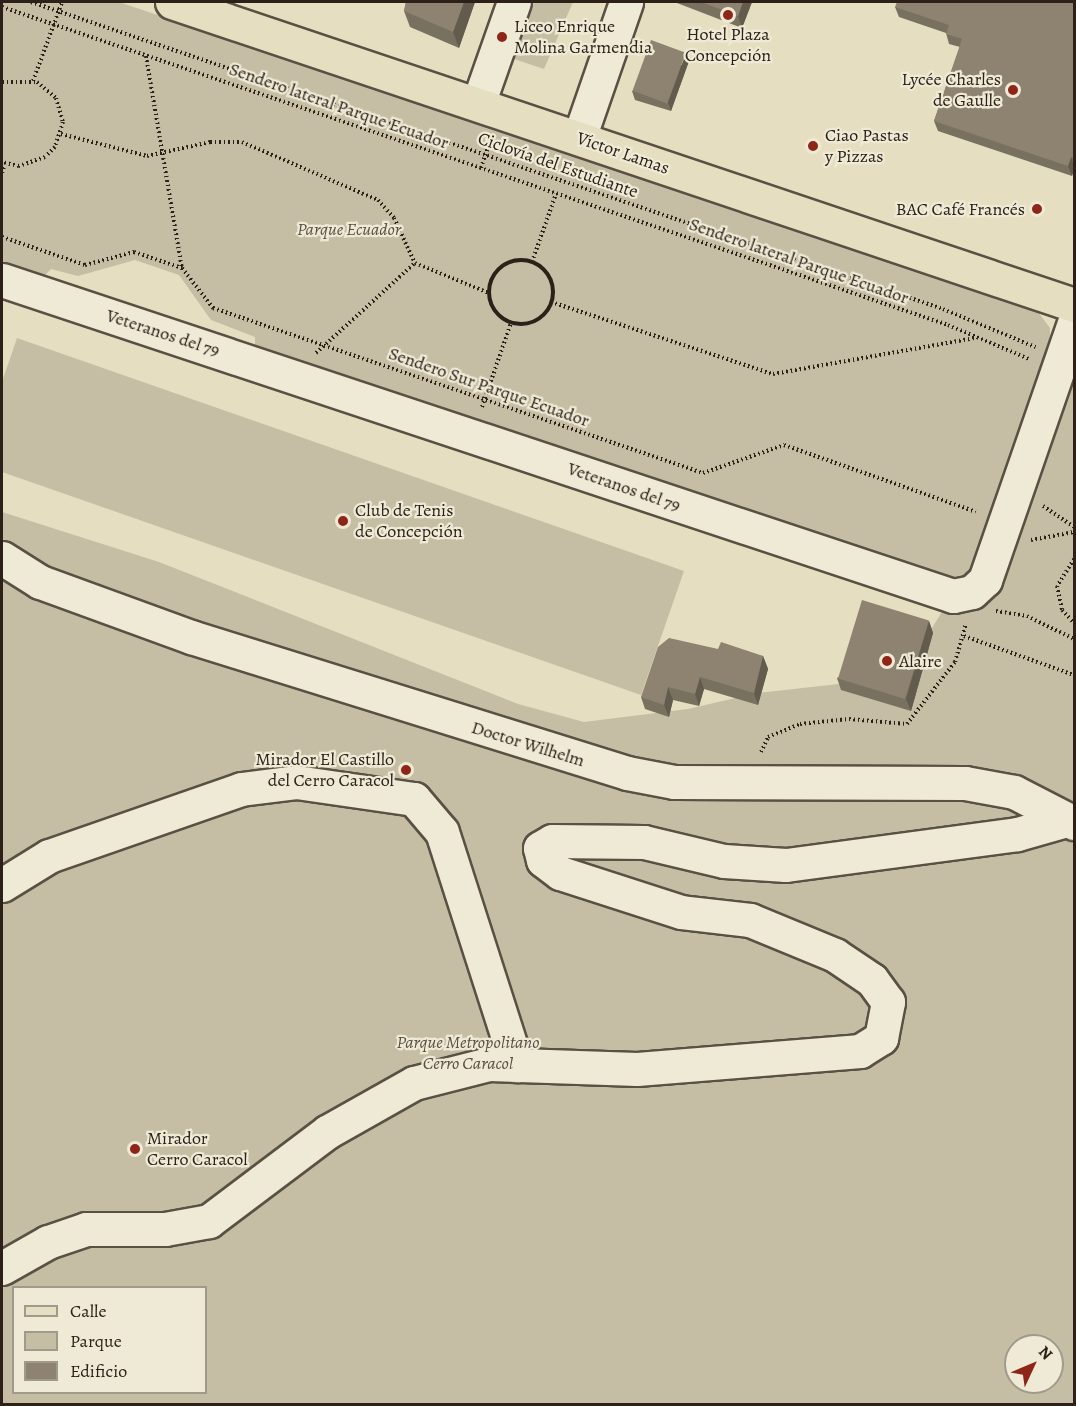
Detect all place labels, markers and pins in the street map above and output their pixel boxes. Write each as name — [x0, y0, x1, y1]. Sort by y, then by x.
marker: Hotel Plaza Concepción — [721, 8, 735, 22]
place label: Liceo Enrique Molina Garmendia — [514, 16, 652, 58]
place label: Hotel Plaza Concepción — [685, 24, 771, 66]
marker: Liceo Enrique Molina Garmendia — [495, 30, 509, 44]
place label: Lycée Charles de Gaulle — [901, 69, 1001, 112]
marker: Lycée Charles de Gaulle — [1006, 83, 1020, 97]
place label: Ciao Pastas y Pizzas — [825, 125, 909, 168]
marker: Ciao Pastas y Pizzas — [806, 139, 820, 153]
place label: BAC Café Francés — [896, 198, 1025, 220]
marker: BAC Café Francés — [1030, 202, 1044, 216]
place label: Club de Tenis de Concepción — [355, 500, 462, 542]
marker: Club de Tenis de Concepción — [336, 514, 350, 528]
place label: Alaire — [899, 650, 942, 672]
marker: Alaire — [880, 654, 894, 668]
place label: Mirador El Castillo del Cerro Caracol — [255, 749, 394, 792]
marker: Mirador El Castillo del Cerro Caracol — [399, 763, 413, 777]
place label: Mirador Cerro Caracol — [147, 1128, 248, 1170]
marker: Mirador Cerro Caracol — [128, 1142, 142, 1156]

